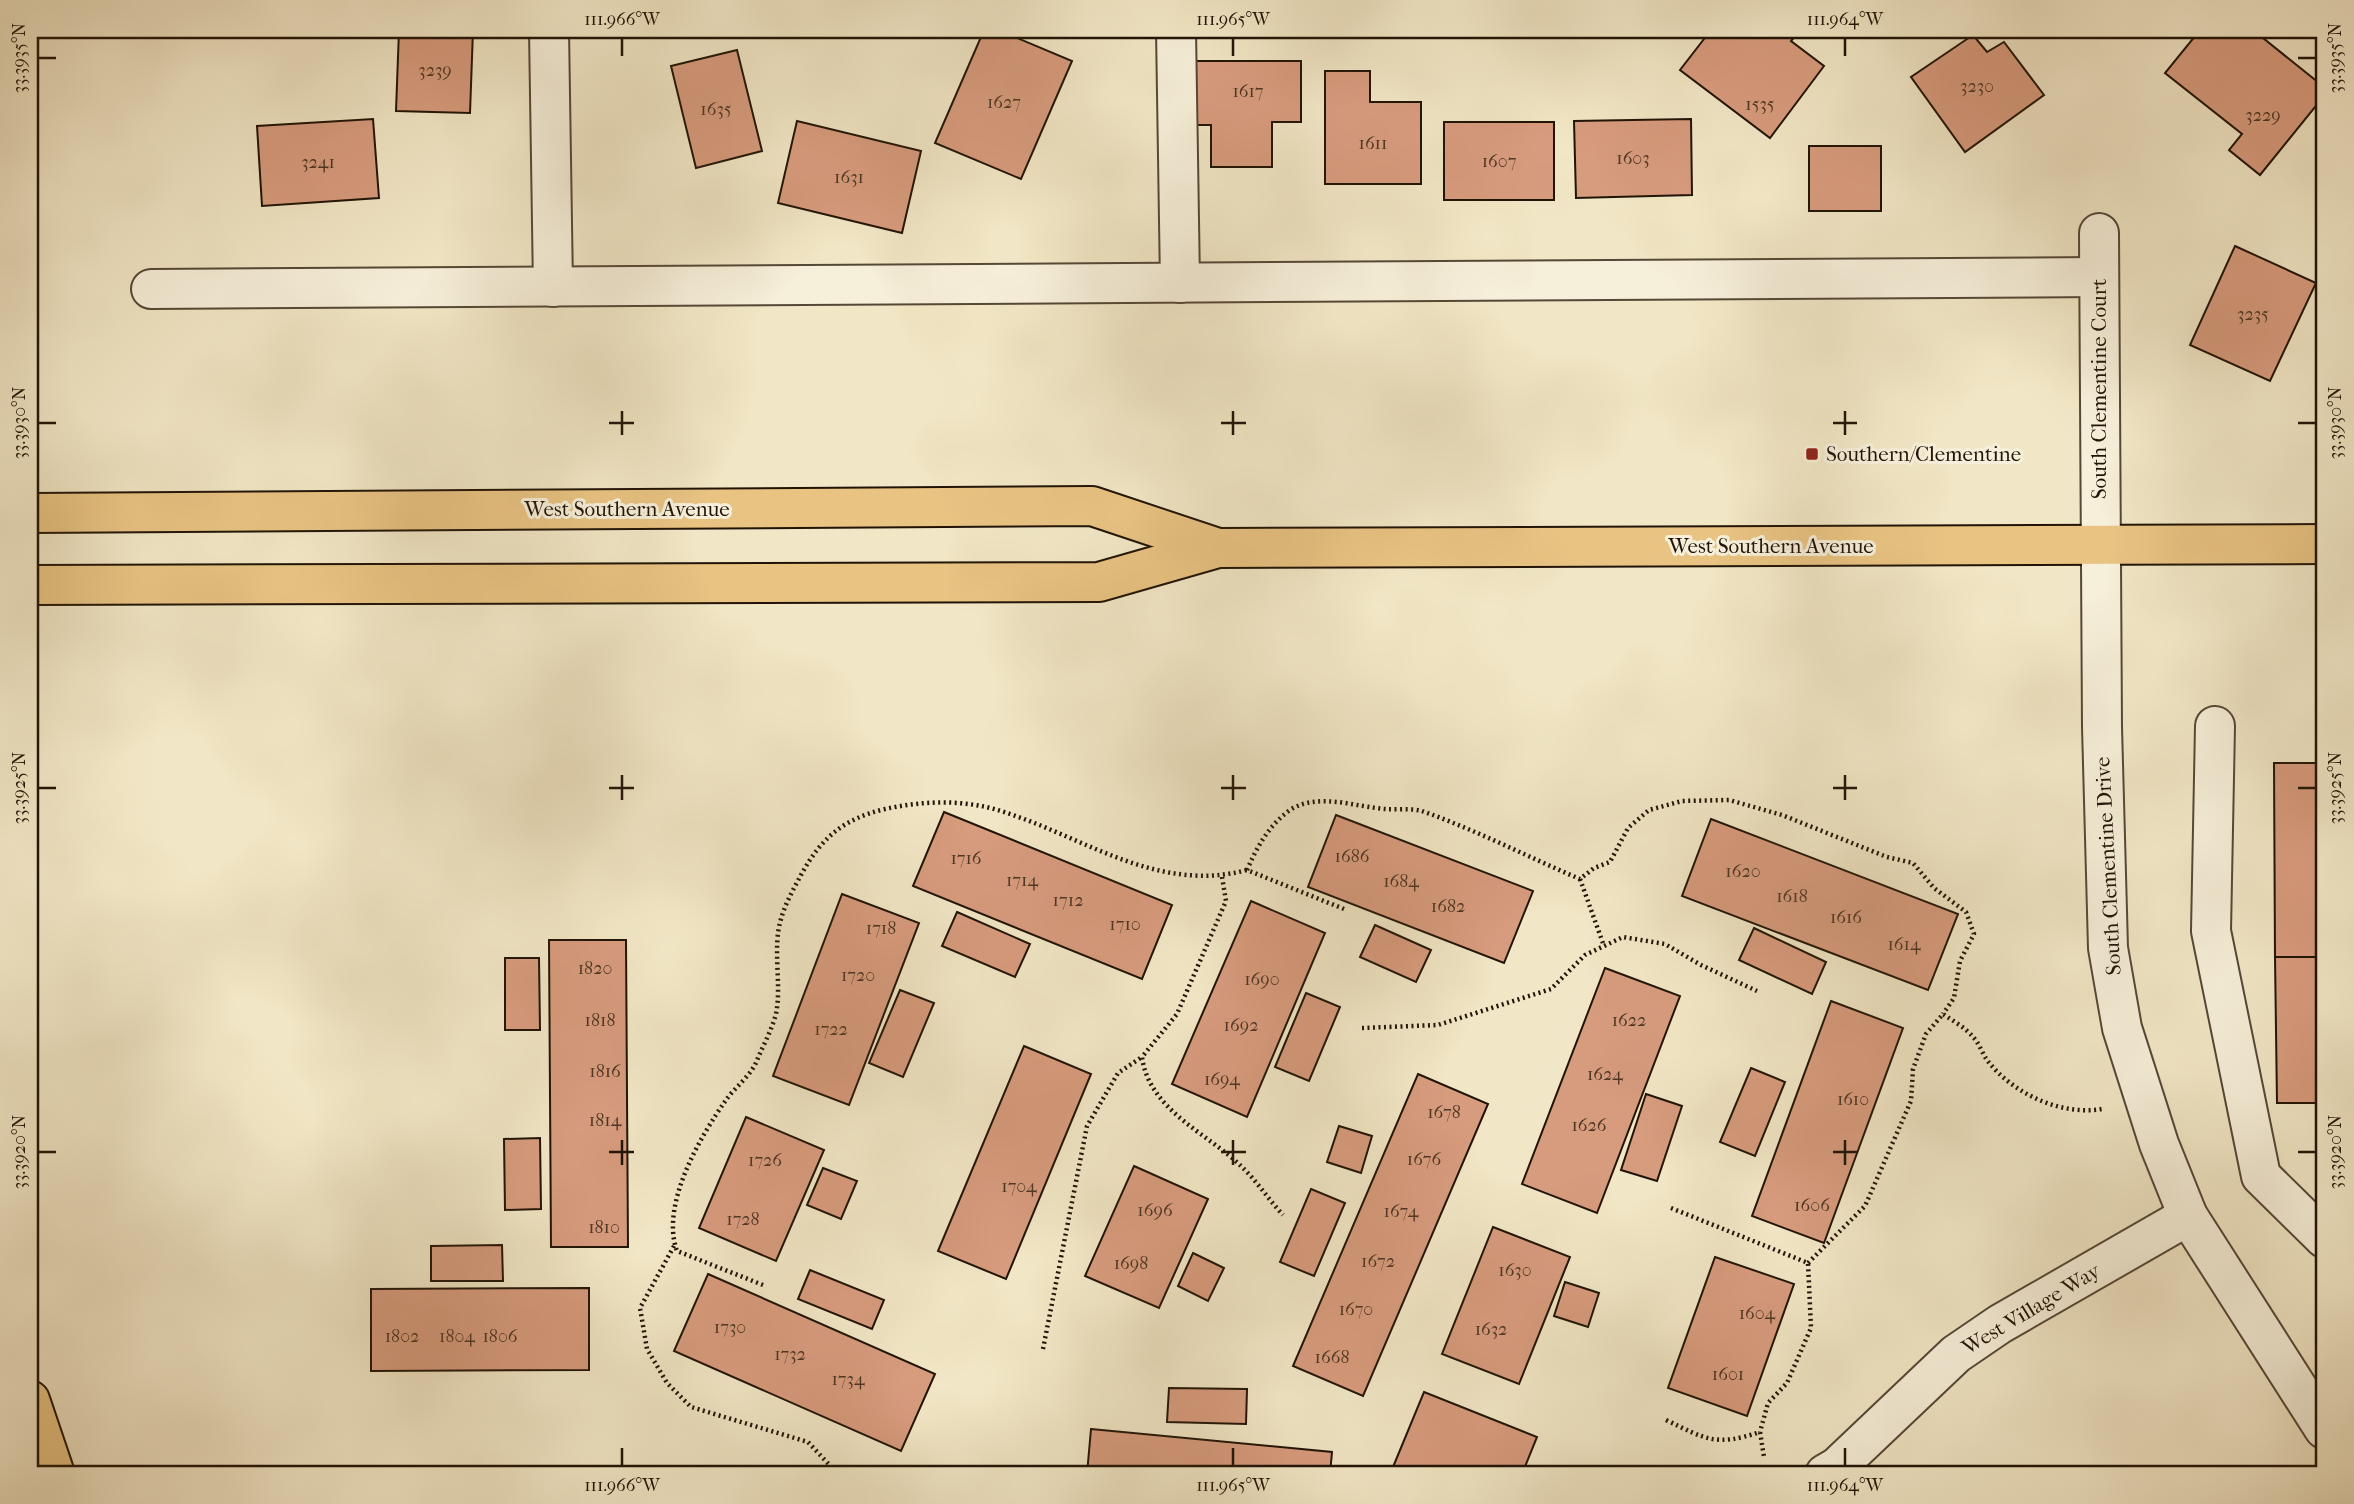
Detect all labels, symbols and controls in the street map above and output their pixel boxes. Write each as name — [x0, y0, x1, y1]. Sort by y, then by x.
text: 111.966°W — [584, 9, 661, 30]
text: 111.965°W — [1196, 9, 1271, 30]
text: 111.964°W — [1807, 9, 1885, 30]
text: 33.3935°N — [9, 22, 30, 93]
text: 33.3935°N — [2325, 22, 2346, 93]
house number: 3239 — [418, 60, 452, 81]
house number: 3230 — [1960, 76, 1994, 97]
house number: 1617 — [1232, 81, 1264, 102]
house number: 1627 — [987, 92, 1021, 113]
house number: 1535 — [1745, 94, 1775, 115]
house number: 1635 — [700, 99, 732, 120]
house number: 3229 — [2245, 105, 2281, 126]
house number: 1611 — [1359, 133, 1387, 154]
house number: 1603 — [1616, 148, 1650, 169]
house number: 1607 — [1482, 151, 1517, 172]
house number: 3241 — [301, 152, 335, 173]
house number: 1631 — [834, 167, 864, 188]
street label: South Clementine Court — [2087, 278, 2111, 499]
house number: 3235 — [2237, 304, 2269, 325]
text: 33.3930°N — [9, 386, 30, 459]
text: 33.3930°N — [2325, 386, 2346, 459]
place label: Southern/Clementine — [1826, 442, 2021, 466]
marker: Southern/Clementine — [1804, 446, 1820, 462]
street label: West Southern Avenue — [523, 497, 730, 521]
street label: West Southern Avenue — [1667, 534, 1874, 558]
text: 33.3925°N — [9, 752, 30, 824]
text: 33.3925°N — [2325, 752, 2346, 824]
street label: South Clementine Drive — [2090, 756, 2126, 976]
house number: 1686 — [1335, 846, 1370, 867]
house number: 1716 — [950, 848, 982, 869]
house number: 1620 — [1725, 861, 1761, 882]
house number: 1714 — [1006, 870, 1038, 891]
house number: 1684 — [1383, 871, 1419, 892]
house number: 1618 — [1776, 886, 1808, 907]
house number: 1712 — [1053, 890, 1083, 911]
house number: 1682 — [1431, 896, 1465, 917]
house number: 1616 — [1830, 907, 1862, 928]
house number: 1710 — [1109, 914, 1141, 935]
house number: 1718 — [866, 918, 896, 939]
house number: 1614 — [1887, 934, 1921, 955]
house number: 1820 — [578, 958, 612, 979]
house number: 1720 — [841, 965, 875, 986]
house number: 1690 — [1244, 969, 1280, 990]
house number: 1818 — [585, 1010, 615, 1031]
house number: 1622 — [1612, 1010, 1646, 1031]
house number: 1692 — [1224, 1015, 1258, 1036]
house number: 1722 — [814, 1019, 848, 1040]
house number: 1816 — [589, 1061, 621, 1082]
house number: 1624 — [1587, 1064, 1623, 1085]
house number: 1694 — [1204, 1069, 1240, 1090]
house number: 1610 — [1837, 1089, 1869, 1110]
house number: 1678 — [1427, 1102, 1461, 1123]
house number: 1814 — [589, 1110, 622, 1131]
text: 33.3920°N — [9, 1114, 30, 1189]
text: 33.3920°N — [2325, 1114, 2346, 1189]
house number: 1626 — [1571, 1115, 1607, 1136]
house number: 1676 — [1407, 1149, 1441, 1170]
house number: 1726 — [748, 1150, 782, 1171]
house number: 1704 — [1001, 1176, 1037, 1197]
house number: 1606 — [1794, 1195, 1830, 1216]
house number: 1696 — [1137, 1200, 1173, 1221]
house number: 1674 — [1384, 1201, 1419, 1222]
house number: 1728 — [726, 1209, 760, 1230]
house number: 1810 — [588, 1217, 620, 1238]
house number: 1672 — [1361, 1251, 1395, 1272]
house number: 1698 — [1114, 1253, 1148, 1274]
street label: West Village Way — [1957, 1258, 2105, 1360]
house number: 1630 — [1498, 1260, 1532, 1281]
house number: 1670 — [1339, 1299, 1373, 1320]
house number: 1604 — [1739, 1303, 1776, 1324]
house number: 1730 — [714, 1317, 746, 1338]
house number: 1632 — [1475, 1319, 1507, 1340]
house number: 1802 — [385, 1326, 419, 1347]
house number: 1804 — [439, 1326, 475, 1347]
house number: 1806 — [482, 1326, 518, 1347]
house number: 1732 — [774, 1344, 806, 1365]
house number: 1668 — [1315, 1347, 1349, 1368]
house number: 1601 — [1712, 1364, 1744, 1385]
house number: 1734 — [831, 1369, 865, 1390]
text: 111.966°W — [584, 1475, 661, 1496]
text: 111.965°W — [1196, 1475, 1271, 1496]
text: 111.964°W — [1807, 1475, 1885, 1496]

